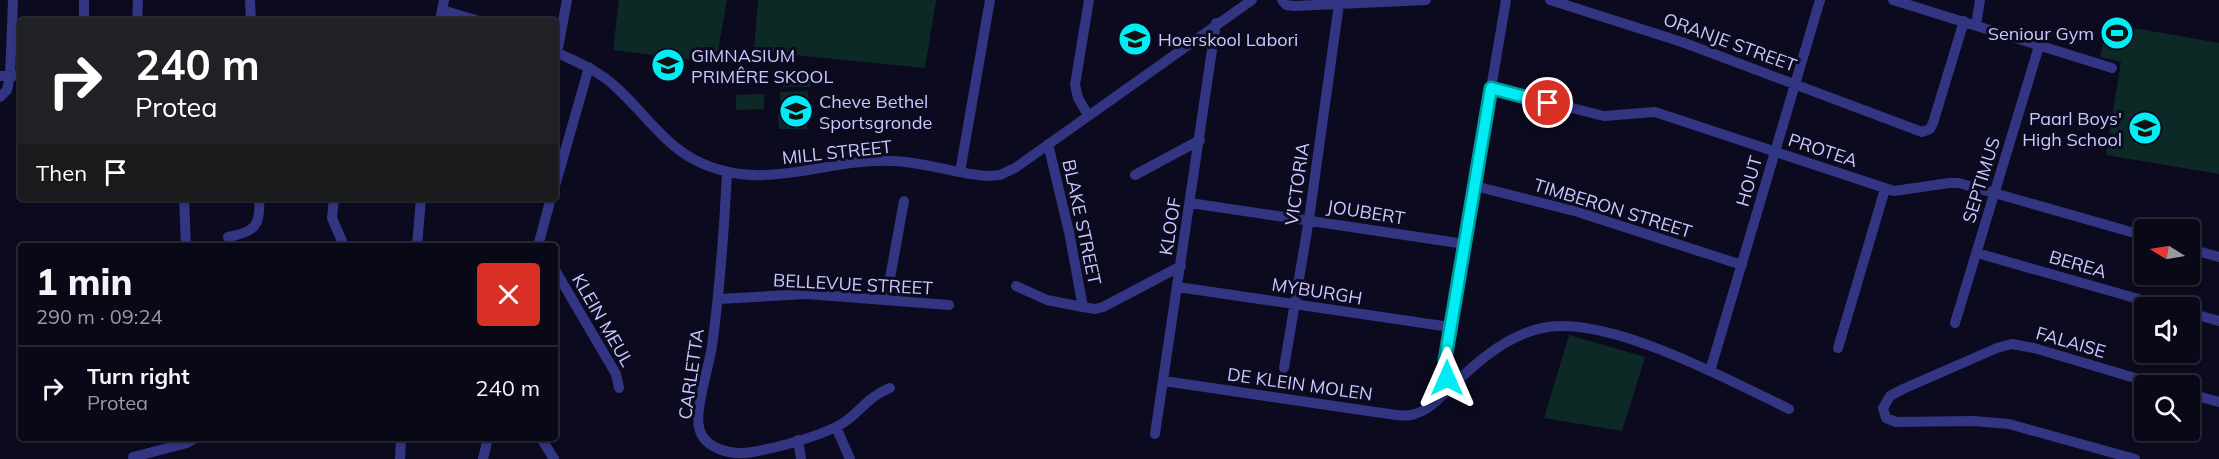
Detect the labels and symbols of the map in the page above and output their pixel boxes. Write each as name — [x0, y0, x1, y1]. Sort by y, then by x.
street label: ORANJE STREET — [1660, 7, 1800, 77]
sports icon: Seniour Gym — [2099, 15, 2135, 51]
school or university icon: Hoerskool Labori — [1117, 21, 1153, 57]
place label: Seniour Gym — [1988, 22, 2094, 45]
place label: Hoerskool Labori — [1158, 28, 1298, 51]
place label: GIMNASIUM PRIMÊRE SKOOL — [691, 44, 833, 88]
school or university icon: GIMNASIUM PRIMÊRE SKOOL — [650, 47, 686, 83]
pin — [1522, 77, 1573, 128]
place label: Cheve Bethel Sportsgronde — [819, 90, 932, 134]
school or university icon: Cheve Bethel Sportsgronde — [778, 93, 814, 129]
place label: Paarl Boys' High School — [2022, 107, 2122, 151]
school or university icon: Paarl Boys' High School — [2127, 110, 2163, 146]
street label: PROTEA — [1785, 128, 1861, 172]
street label: SEPTIMUS — [1957, 134, 2005, 226]
street label: MILL STREET — [781, 135, 893, 169]
street label: VICTORIA — [1280, 141, 1314, 227]
street label: HOUT — [1731, 153, 1767, 209]
street label: BLAKE STREET — [1057, 157, 1107, 287]
street label: TIMBERON STREET — [1531, 173, 1695, 243]
street label: JOUBERT — [1325, 194, 1407, 230]
street label: KLOOF — [1154, 195, 1186, 257]
north arrow — [2134, 219, 2200, 285]
street label: BEREA — [2047, 245, 2109, 283]
street label: BELLEVUE STREET — [773, 268, 934, 300]
street label: KLEIN MEUL — [567, 269, 639, 371]
street label: MYBURGH — [1270, 272, 1364, 310]
street label: FALAISE — [2033, 321, 2109, 363]
street label: CARLETTA — [673, 327, 709, 421]
position arrow — [1415, 346, 1479, 410]
street label: DE KLEIN MOLEN — [1226, 362, 1374, 406]

